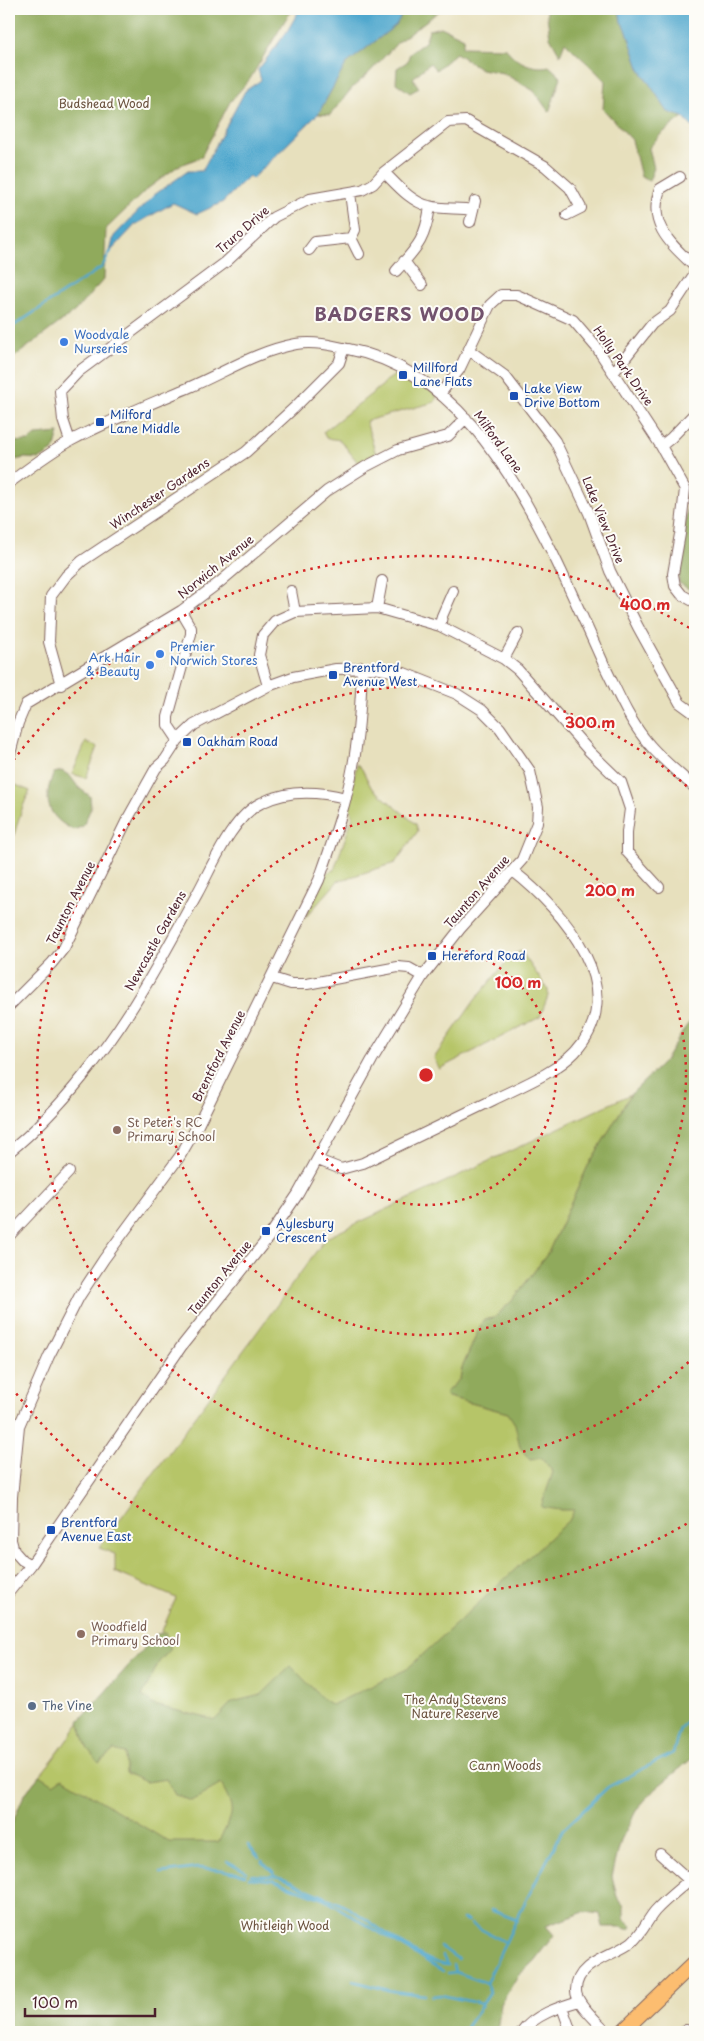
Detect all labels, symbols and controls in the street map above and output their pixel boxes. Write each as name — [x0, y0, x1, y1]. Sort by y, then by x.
park label: Budshead Wood — [58, 94, 150, 112]
street label: Truro Drive — [212, 201, 273, 257]
district label: BADGERS WOOD — [315, 300, 485, 327]
street label: Holly Park Drive — [589, 322, 658, 409]
place label: Woodvale Nurseries — [74, 325, 130, 357]
marker: Woodvale Nurseries — [58, 336, 70, 348]
place label: Millford Lane Flats — [413, 358, 472, 390]
marker: Millford Lane Flats — [397, 369, 409, 381]
place label: Lake View Drive Bottom — [524, 379, 600, 411]
marker: Lake View Drive Bottom — [508, 390, 520, 402]
place label: Milford Lane Middle — [110, 405, 180, 437]
street label: Milford Lane — [470, 407, 528, 476]
marker: Milford Lane Middle — [94, 416, 106, 428]
street label: Winchester Gardens — [106, 453, 213, 533]
street label: Lake View Drive — [578, 473, 630, 566]
street label: Norwich Avenue — [174, 530, 257, 602]
text: 400 m — [620, 592, 670, 615]
place label: Premier Norwich Stores — [170, 637, 258, 669]
place label: Ark Hair & Beauty — [86, 648, 141, 680]
marker: Premier Norwich Stores — [154, 648, 166, 660]
place label: Brentford Avenue West — [343, 658, 417, 690]
marker: Ark Hair & Beauty — [144, 659, 156, 671]
marker: Brentford Avenue West — [327, 669, 339, 681]
text: 300 m — [565, 710, 615, 733]
place label: Oakham Road — [197, 732, 278, 750]
marker: Oakham Road — [181, 736, 193, 748]
street label: Taunton Avenue — [439, 850, 513, 932]
street label: Taunton Avenue — [41, 857, 99, 948]
text: 200 m — [585, 878, 635, 901]
street label: Newcastle Gardens — [120, 887, 190, 994]
place label: Hereford Road — [442, 946, 526, 964]
marker: Hereford Road — [426, 950, 438, 962]
text: 100 m — [495, 970, 541, 993]
street label: Brentford Avenue — [187, 1006, 249, 1105]
centre of rings — [417, 1066, 435, 1084]
place label: St Peter's RC Primary School — [127, 1113, 215, 1145]
marker: St Peter's RC Primary School — [111, 1124, 123, 1136]
place label: Aylesbury Crescent — [276, 1214, 334, 1246]
marker: Aylesbury Crescent — [260, 1225, 272, 1237]
street label: Taunton Avenue — [183, 1236, 255, 1319]
place label: Brentford Avenue East — [61, 1513, 132, 1545]
marker: Brentford Avenue East — [45, 1524, 57, 1536]
place label: Woodfield Primary School — [91, 1617, 179, 1649]
marker: Woodfield Primary School — [75, 1628, 87, 1640]
park label: The Andy Stevens Nature Reserve — [403, 1690, 507, 1722]
place label: The Vine — [42, 1696, 92, 1714]
marker: The Vine — [26, 1700, 38, 1712]
park label: Cann Woods — [469, 1756, 542, 1774]
park label: Whitleigh Wood — [241, 1916, 329, 1934]
scale bar — [25, 1986, 155, 2018]
text: 100 m — [32, 1990, 78, 2013]

